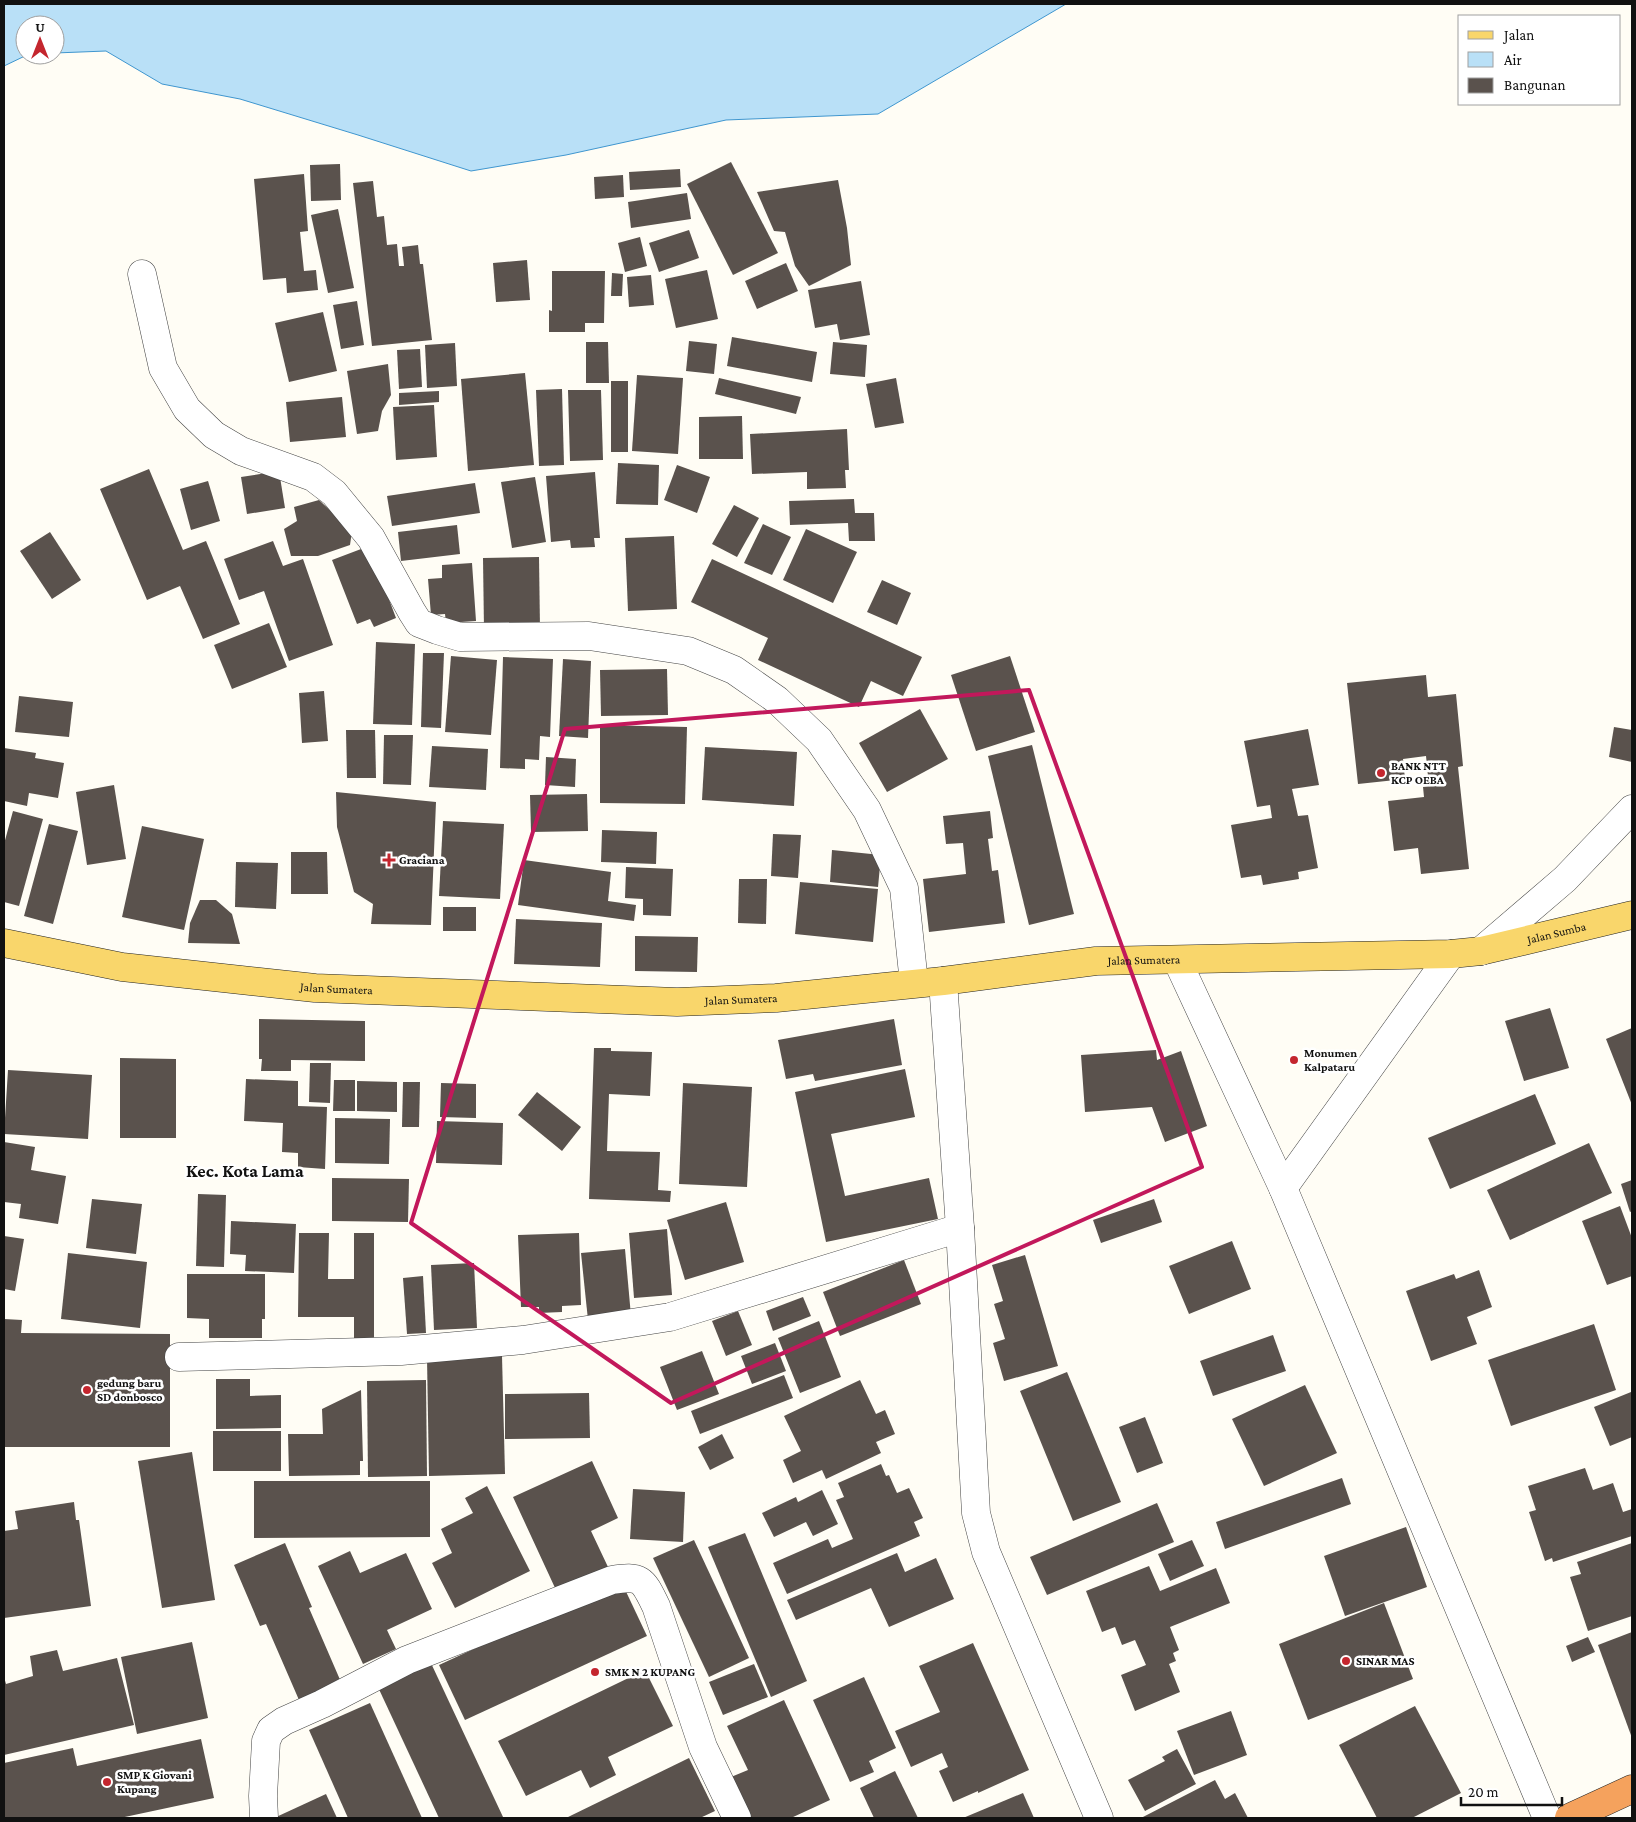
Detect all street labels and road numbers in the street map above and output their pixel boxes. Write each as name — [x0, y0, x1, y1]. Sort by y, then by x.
street label: Jalan Sumba — [1525, 919, 1588, 947]
street label: Jalan Sumatera — [1107, 952, 1181, 968]
street label: Jalan Sumatera — [299, 979, 373, 997]
street label: Jalan Sumatera — [704, 991, 778, 1008]

